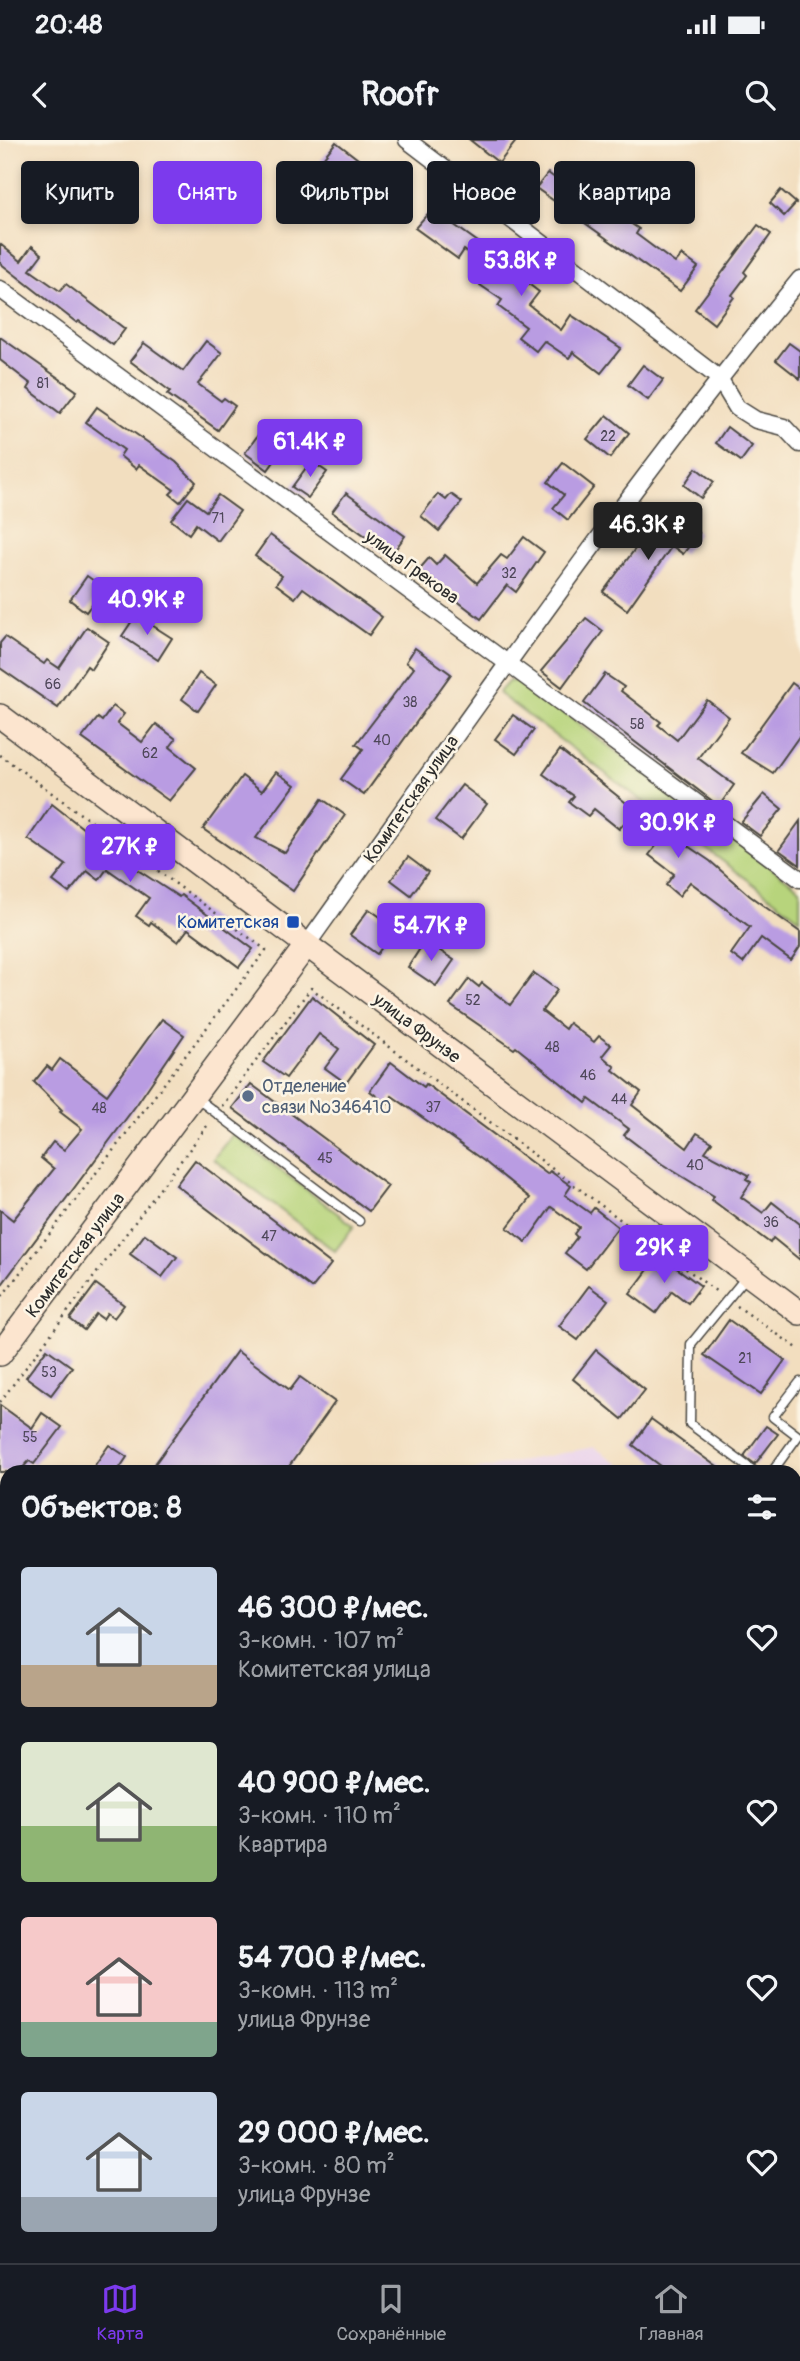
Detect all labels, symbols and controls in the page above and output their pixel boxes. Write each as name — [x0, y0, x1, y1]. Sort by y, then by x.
text: 20:48 — [35, 9, 102, 41]
text: Roofr — [361, 75, 439, 115]
icon: back — [21, 76, 59, 114]
icon: search — [741, 76, 779, 114]
chip: Купить — [21, 161, 139, 224]
chip: Снять — [153, 161, 262, 224]
chip: Фильтры — [276, 161, 413, 224]
chip: Новое — [427, 161, 540, 224]
chip: Квартира — [554, 161, 695, 224]
pin: 53.8K ₽ — [456, 239, 586, 298]
text: 53.8K ₽ — [484, 246, 558, 275]
house number: 81 — [37, 375, 49, 392]
pin: 61.4K ₽ — [245, 420, 375, 479]
text: 61.4K ₽ — [273, 427, 347, 456]
house number: 22 — [600, 428, 616, 445]
pin: 46.3K ₽ — [583, 502, 713, 562]
house number: 71 — [212, 510, 224, 527]
text: 46.3K ₽ — [609, 510, 687, 539]
street label: улица Грекова — [359, 525, 463, 609]
house number: 32 — [501, 565, 517, 582]
pin: 40.9K ₽ — [82, 578, 212, 637]
text: 40.9K ₽ — [108, 585, 186, 614]
house number: 66 — [45, 676, 61, 693]
house number: 38 — [403, 694, 417, 711]
house number: 58 — [630, 716, 644, 733]
street label: Комитетская улица — [359, 731, 464, 868]
house number: 40 — [373, 732, 391, 749]
house number: 62 — [142, 745, 158, 762]
pin: 30.9K ₽ — [613, 800, 743, 860]
text: 30.9K ₽ — [639, 808, 717, 837]
pin: 27K ₽ — [81, 824, 179, 884]
text: 27K ₽ — [101, 832, 159, 861]
pin: 54.7K ₽ — [366, 904, 496, 963]
place label: Комитетская — [177, 911, 279, 934]
text: 54.7K ₽ — [393, 911, 469, 940]
marker: Комитетская — [285, 914, 301, 930]
street label: улица Фрунзе — [368, 987, 465, 1069]
house number: 52 — [465, 992, 481, 1009]
house number: 48 — [544, 1039, 560, 1056]
house number: 46 — [580, 1067, 596, 1084]
place label: Отделение связи №346410 — [262, 1075, 392, 1119]
marker: Отделение связи №346410 — [240, 1088, 256, 1104]
house number: 44 — [611, 1091, 627, 1108]
house number: 37 — [425, 1099, 441, 1116]
house number: 48 — [91, 1100, 107, 1117]
house number: 45 — [317, 1150, 333, 1167]
house number: 40 — [686, 1157, 704, 1174]
street label: Комитетская улица — [21, 1188, 130, 1322]
house number: 36 — [763, 1214, 779, 1231]
pin: 29K ₽ — [615, 1226, 713, 1285]
house number: 47 — [261, 1228, 277, 1245]
text: 29K ₽ — [635, 1233, 693, 1262]
house number: 21 — [738, 1350, 752, 1367]
house number: 53 — [41, 1364, 57, 1381]
house number: 55 — [22, 1429, 38, 1446]
icon: filters — [743, 1488, 781, 1526]
text: Объектов: 8 — [21, 1489, 182, 1526]
text: 46 300 ₽/мес. — [238, 1589, 429, 1626]
icon: home — [77, 1595, 161, 1679]
icon: heart — [743, 1618, 781, 1656]
text: 3-комн. · 107 m² — [238, 1626, 404, 1655]
text: Комитетская улица — [238, 1655, 431, 1684]
text: 40 900 ₽/мес. — [238, 1764, 430, 1801]
icon: home — [77, 1770, 161, 1854]
icon: heart — [743, 1793, 781, 1831]
text: 3-комн. · 110 m² — [238, 1801, 401, 1830]
text: Квартира — [238, 1830, 327, 1859]
text: 54 700 ₽/мес. — [238, 1939, 427, 1976]
icon: home — [77, 1945, 161, 2029]
icon: heart — [743, 1968, 781, 2006]
text: 3-комн. · 113 m² — [238, 1976, 398, 2005]
text: улица Фрунзе — [238, 2005, 370, 2034]
text: 29 000 ₽/мес. — [238, 2114, 430, 2151]
icon: home — [77, 2120, 161, 2204]
icon: heart — [743, 2143, 781, 2181]
text: 3-комн. · 80 m² — [238, 2151, 395, 2180]
text: улица Фрунзе — [238, 2180, 370, 2209]
tab: Карта — [96, 2280, 144, 2346]
tab: Сохранённые — [337, 2280, 446, 2346]
tab: Главная — [639, 2280, 704, 2346]

